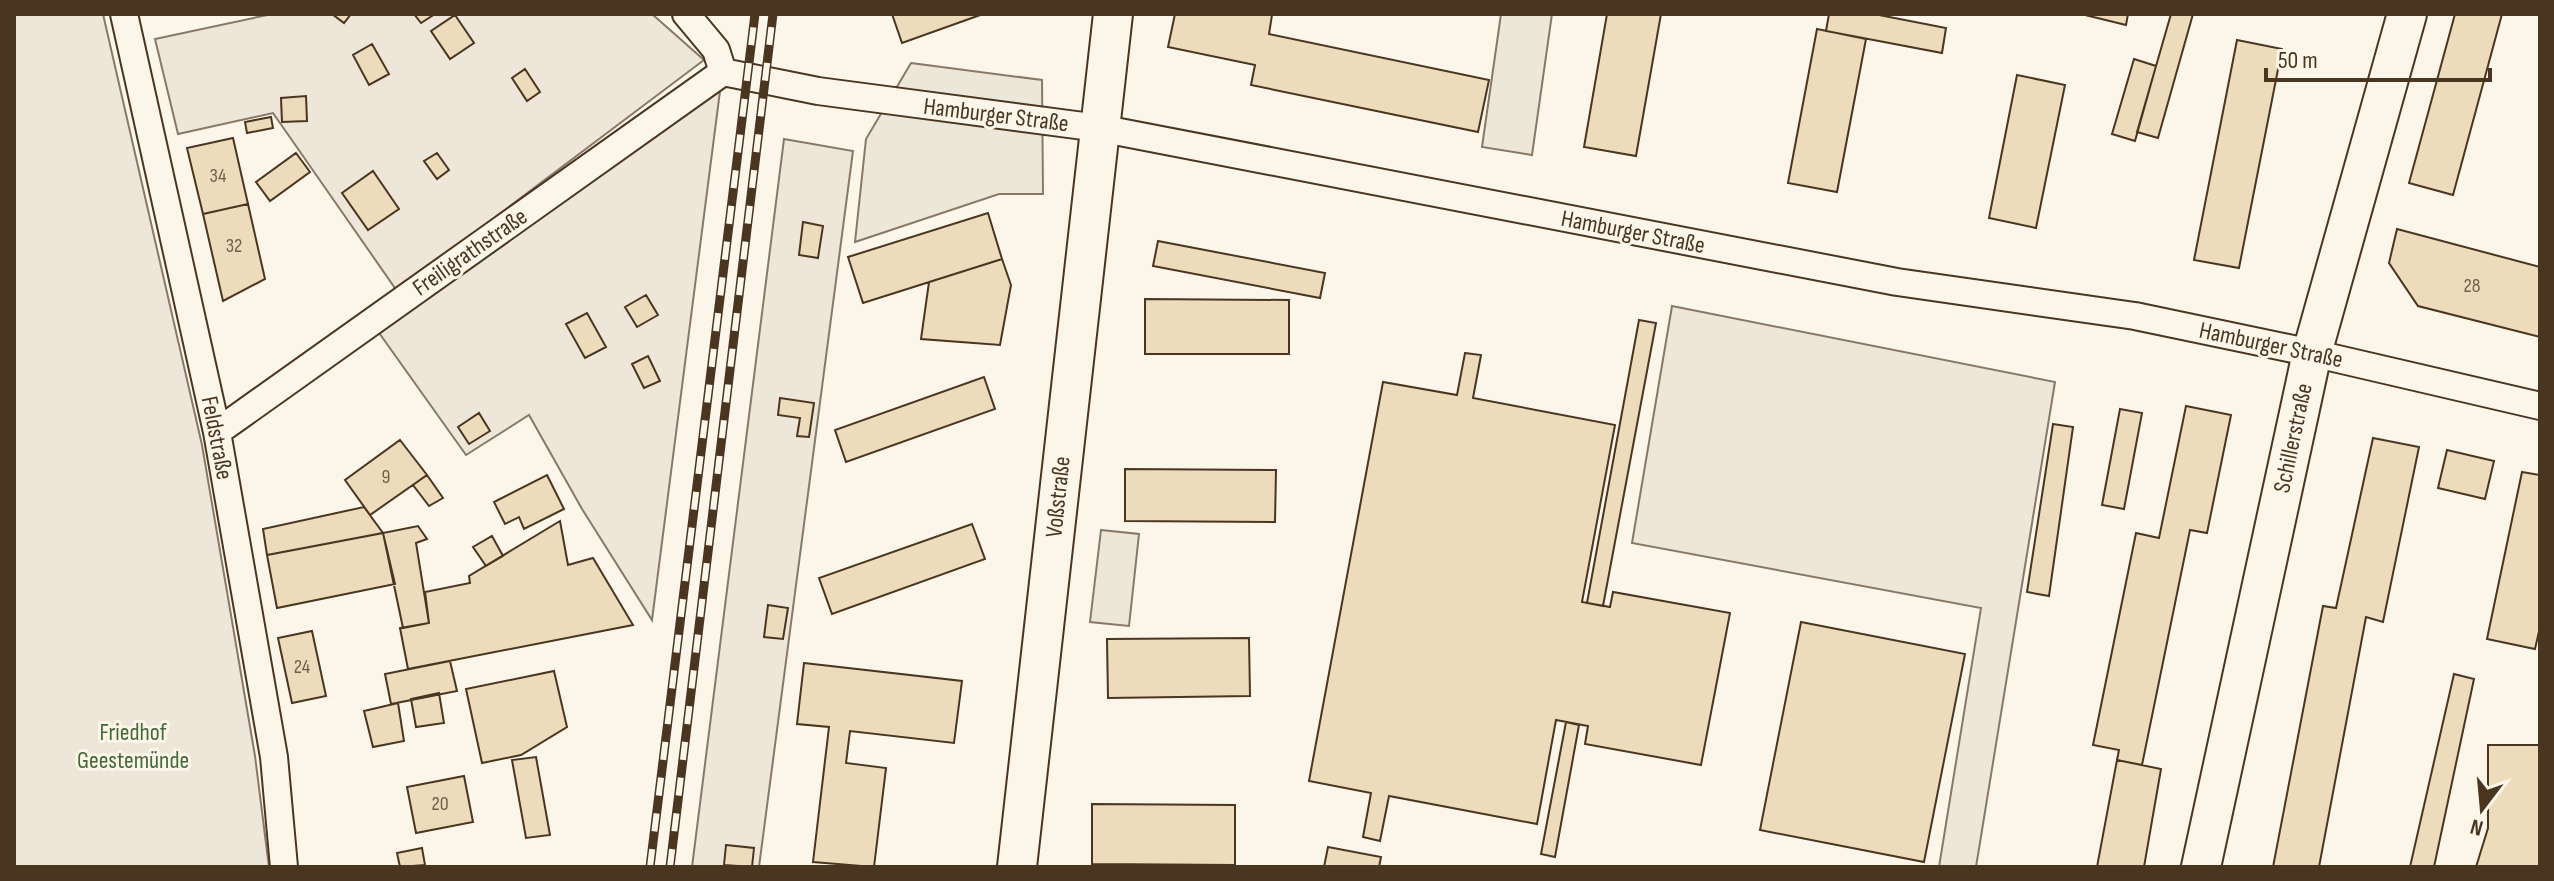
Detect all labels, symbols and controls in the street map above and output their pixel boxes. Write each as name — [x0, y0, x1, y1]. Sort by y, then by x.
scale bar — [2266, 32, 2490, 82]
text: 50 m — [2278, 46, 2318, 75]
street label: Hamburger Straße — [922, 92, 1070, 138]
house number: 34 — [210, 164, 226, 188]
street label: Freiligrathstraße — [407, 202, 533, 302]
street label: Hamburger Straße — [1559, 204, 1707, 260]
house number: 32 — [226, 234, 242, 258]
house number: 28 — [2464, 274, 2481, 298]
street label: Hamburger Straße — [2197, 316, 2345, 374]
street label: Schillerstraße — [2267, 381, 2319, 495]
street label: Feldstraße — [195, 394, 239, 482]
street label: Voßstraße — [1039, 455, 1077, 539]
house number: 9 — [382, 465, 390, 489]
house number: 24 — [294, 655, 310, 679]
park label: Friedhof Geestemünde — [77, 718, 189, 775]
north arrow — [2442, 769, 2522, 849]
house number: 20 — [431, 792, 449, 816]
text: N — [2468, 812, 2486, 841]

